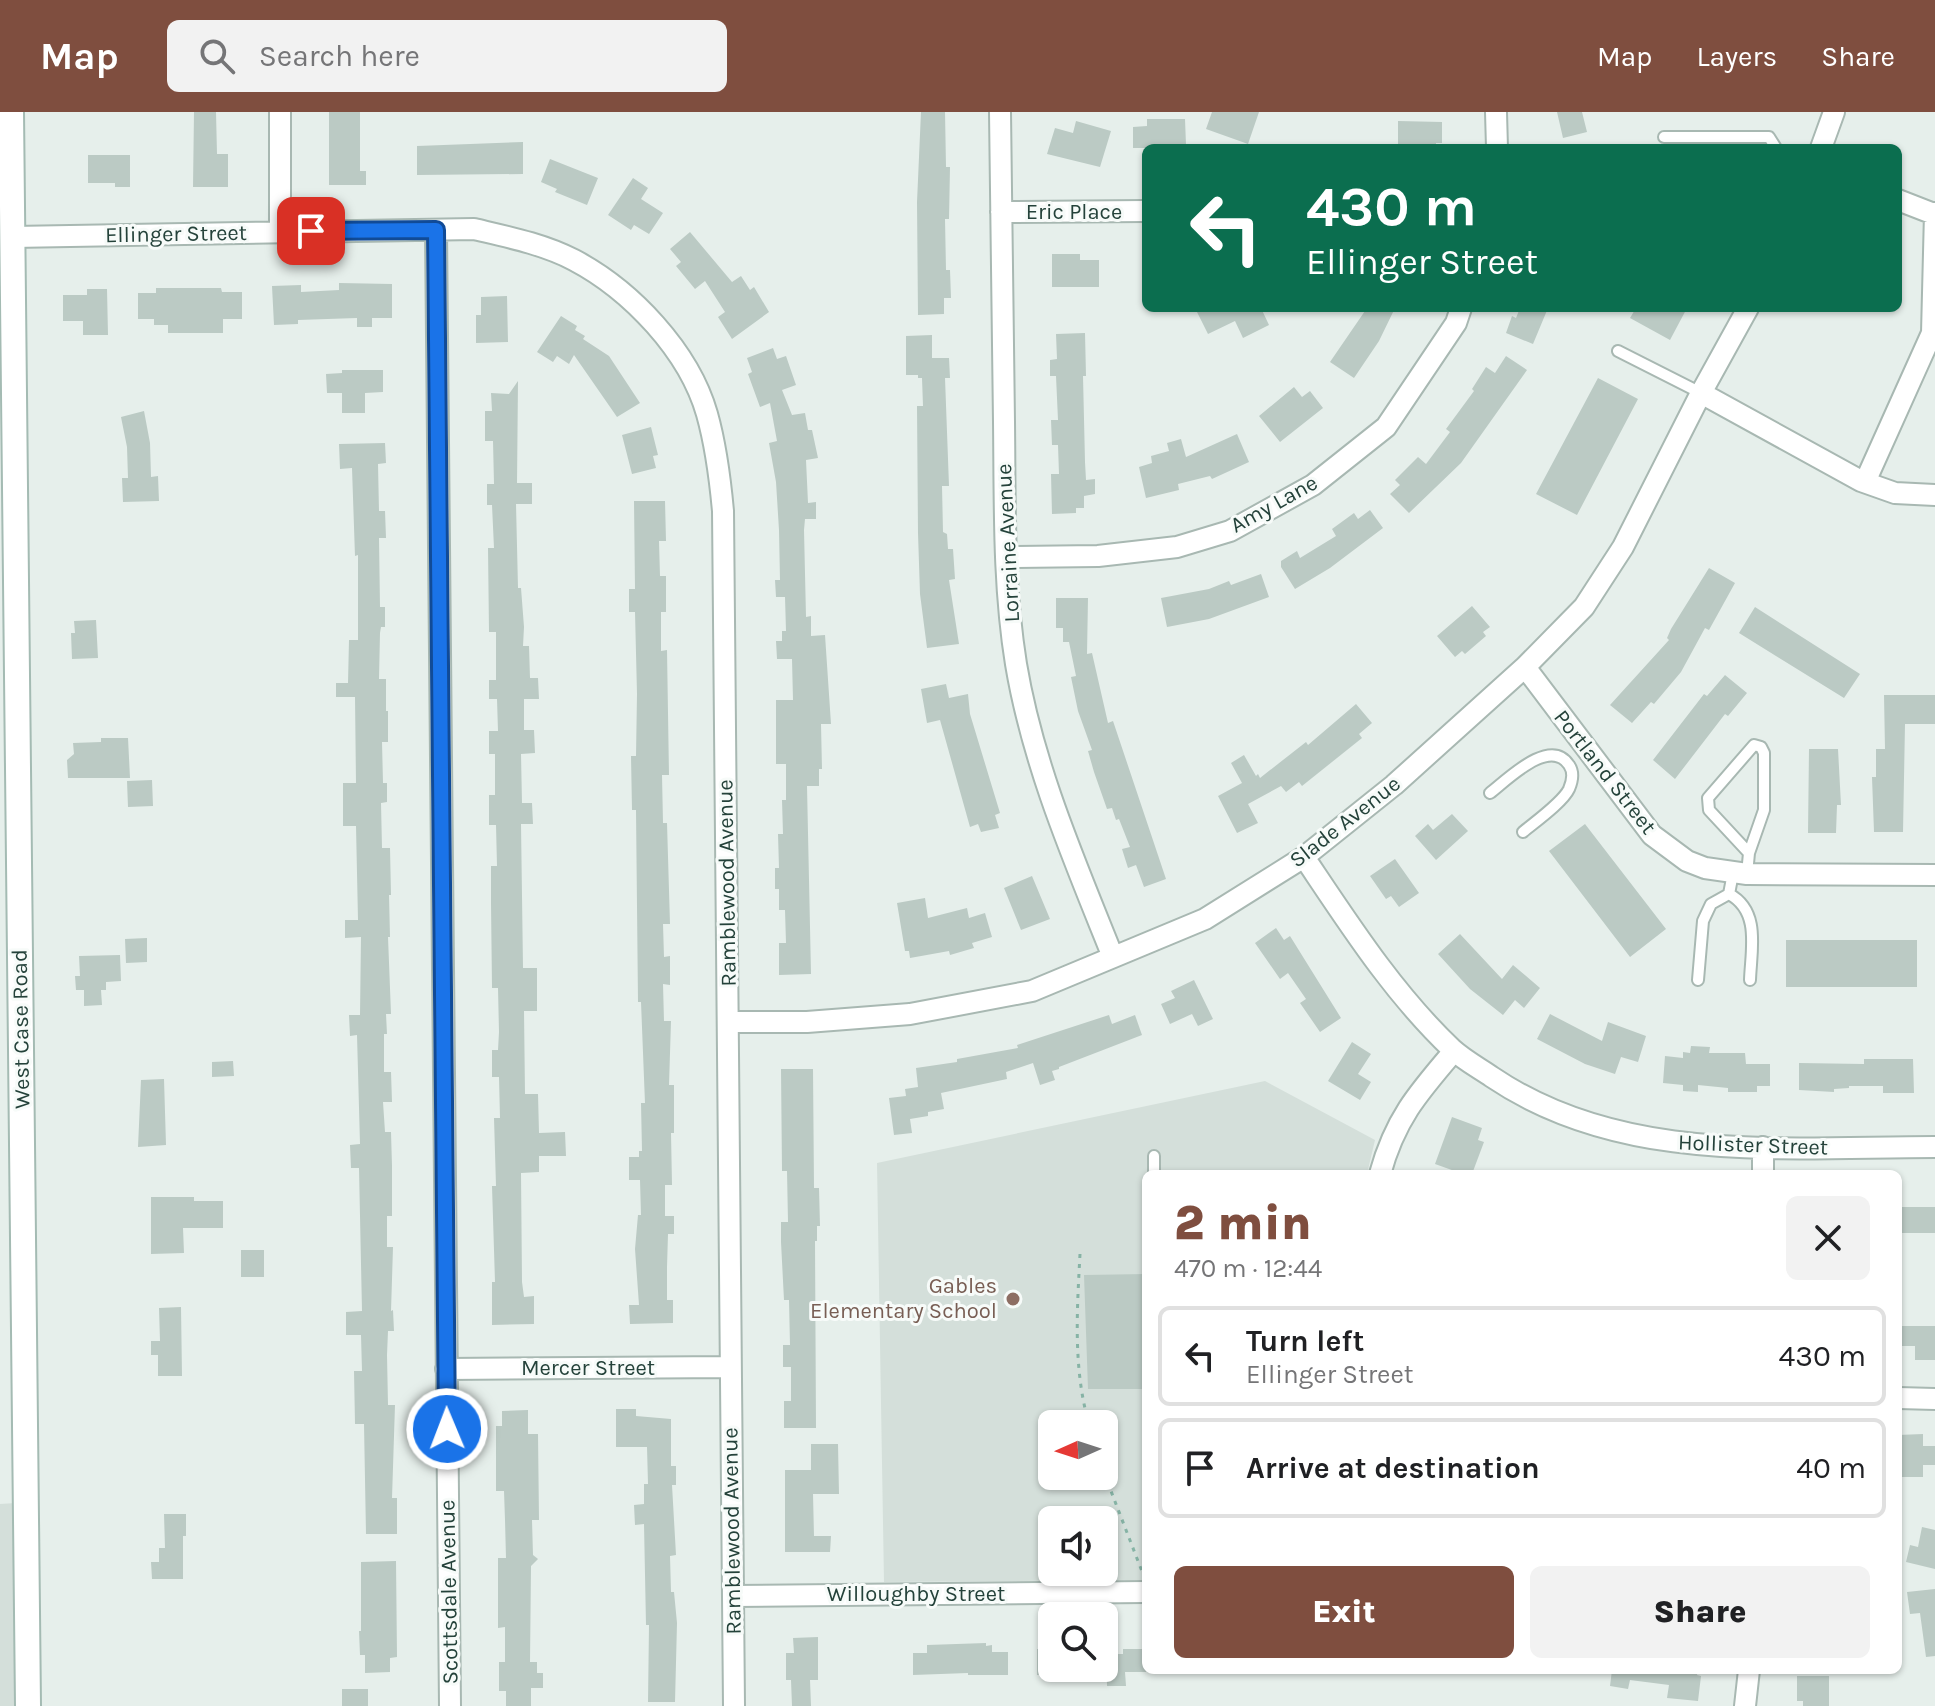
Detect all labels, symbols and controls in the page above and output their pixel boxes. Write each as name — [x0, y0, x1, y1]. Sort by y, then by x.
search box — [167, 20, 727, 92]
text: Map — [40, 34, 119, 79]
icon: search — [195, 34, 239, 78]
text: Search here — [259, 38, 420, 74]
text: Map — [1597, 40, 1652, 73]
text: Layers — [1696, 40, 1777, 73]
text: Share — [1821, 40, 1895, 73]
text: 430 m — [1306, 174, 1477, 239]
icon: left — [1174, 176, 1278, 280]
pin — [277, 197, 345, 265]
street label: Eric Place — [1026, 199, 1122, 225]
icon: arrive — [289, 209, 333, 253]
street label: Ellinger Street — [105, 220, 247, 248]
text: Ellinger Street — [1306, 241, 1538, 283]
street label: Lorraine Avenue — [991, 463, 1025, 623]
street label: Amy Lane — [1226, 469, 1322, 539]
street label: Portland Street — [1548, 705, 1662, 839]
street label: Slade Avenue — [1284, 771, 1406, 873]
street label: Ramblewood Avenue — [712, 779, 742, 987]
street label: West Case Road — [7, 949, 35, 1109]
street label: Hollister Street — [1677, 1129, 1829, 1161]
text: 2 min — [1174, 1195, 1312, 1251]
button: close — [1786, 1196, 1870, 1280]
text: 470 m · 12:44 — [1174, 1253, 1322, 1284]
place label: Gables Elementary School — [810, 1273, 997, 1324]
marker: Gables Elementary School — [1004, 1290, 1022, 1308]
text: Turn left — [1246, 1323, 1364, 1359]
icon: left — [1178, 1334, 1222, 1378]
text: 430 m — [1779, 1338, 1866, 1374]
street label: Mercer Street — [521, 1355, 655, 1381]
text: Ellinger Street — [1246, 1359, 1414, 1390]
position arrow — [405, 1387, 489, 1471]
north arrow — [1038, 1410, 1118, 1490]
map controls — [1038, 1410, 1118, 1682]
street label: Ramblewood Avenue — [717, 1427, 747, 1635]
icon: arrive — [1178, 1446, 1222, 1490]
text: Arrive at destination — [1246, 1450, 1540, 1486]
text: 40 m — [1796, 1450, 1866, 1486]
street label: Scottsdale Avenue — [434, 1499, 464, 1685]
button: sound — [1038, 1506, 1118, 1586]
button: Exit — [1174, 1566, 1514, 1658]
button: Share — [1530, 1566, 1870, 1658]
street label: Willoughby Street — [827, 1581, 1005, 1607]
button: search — [1038, 1602, 1118, 1682]

